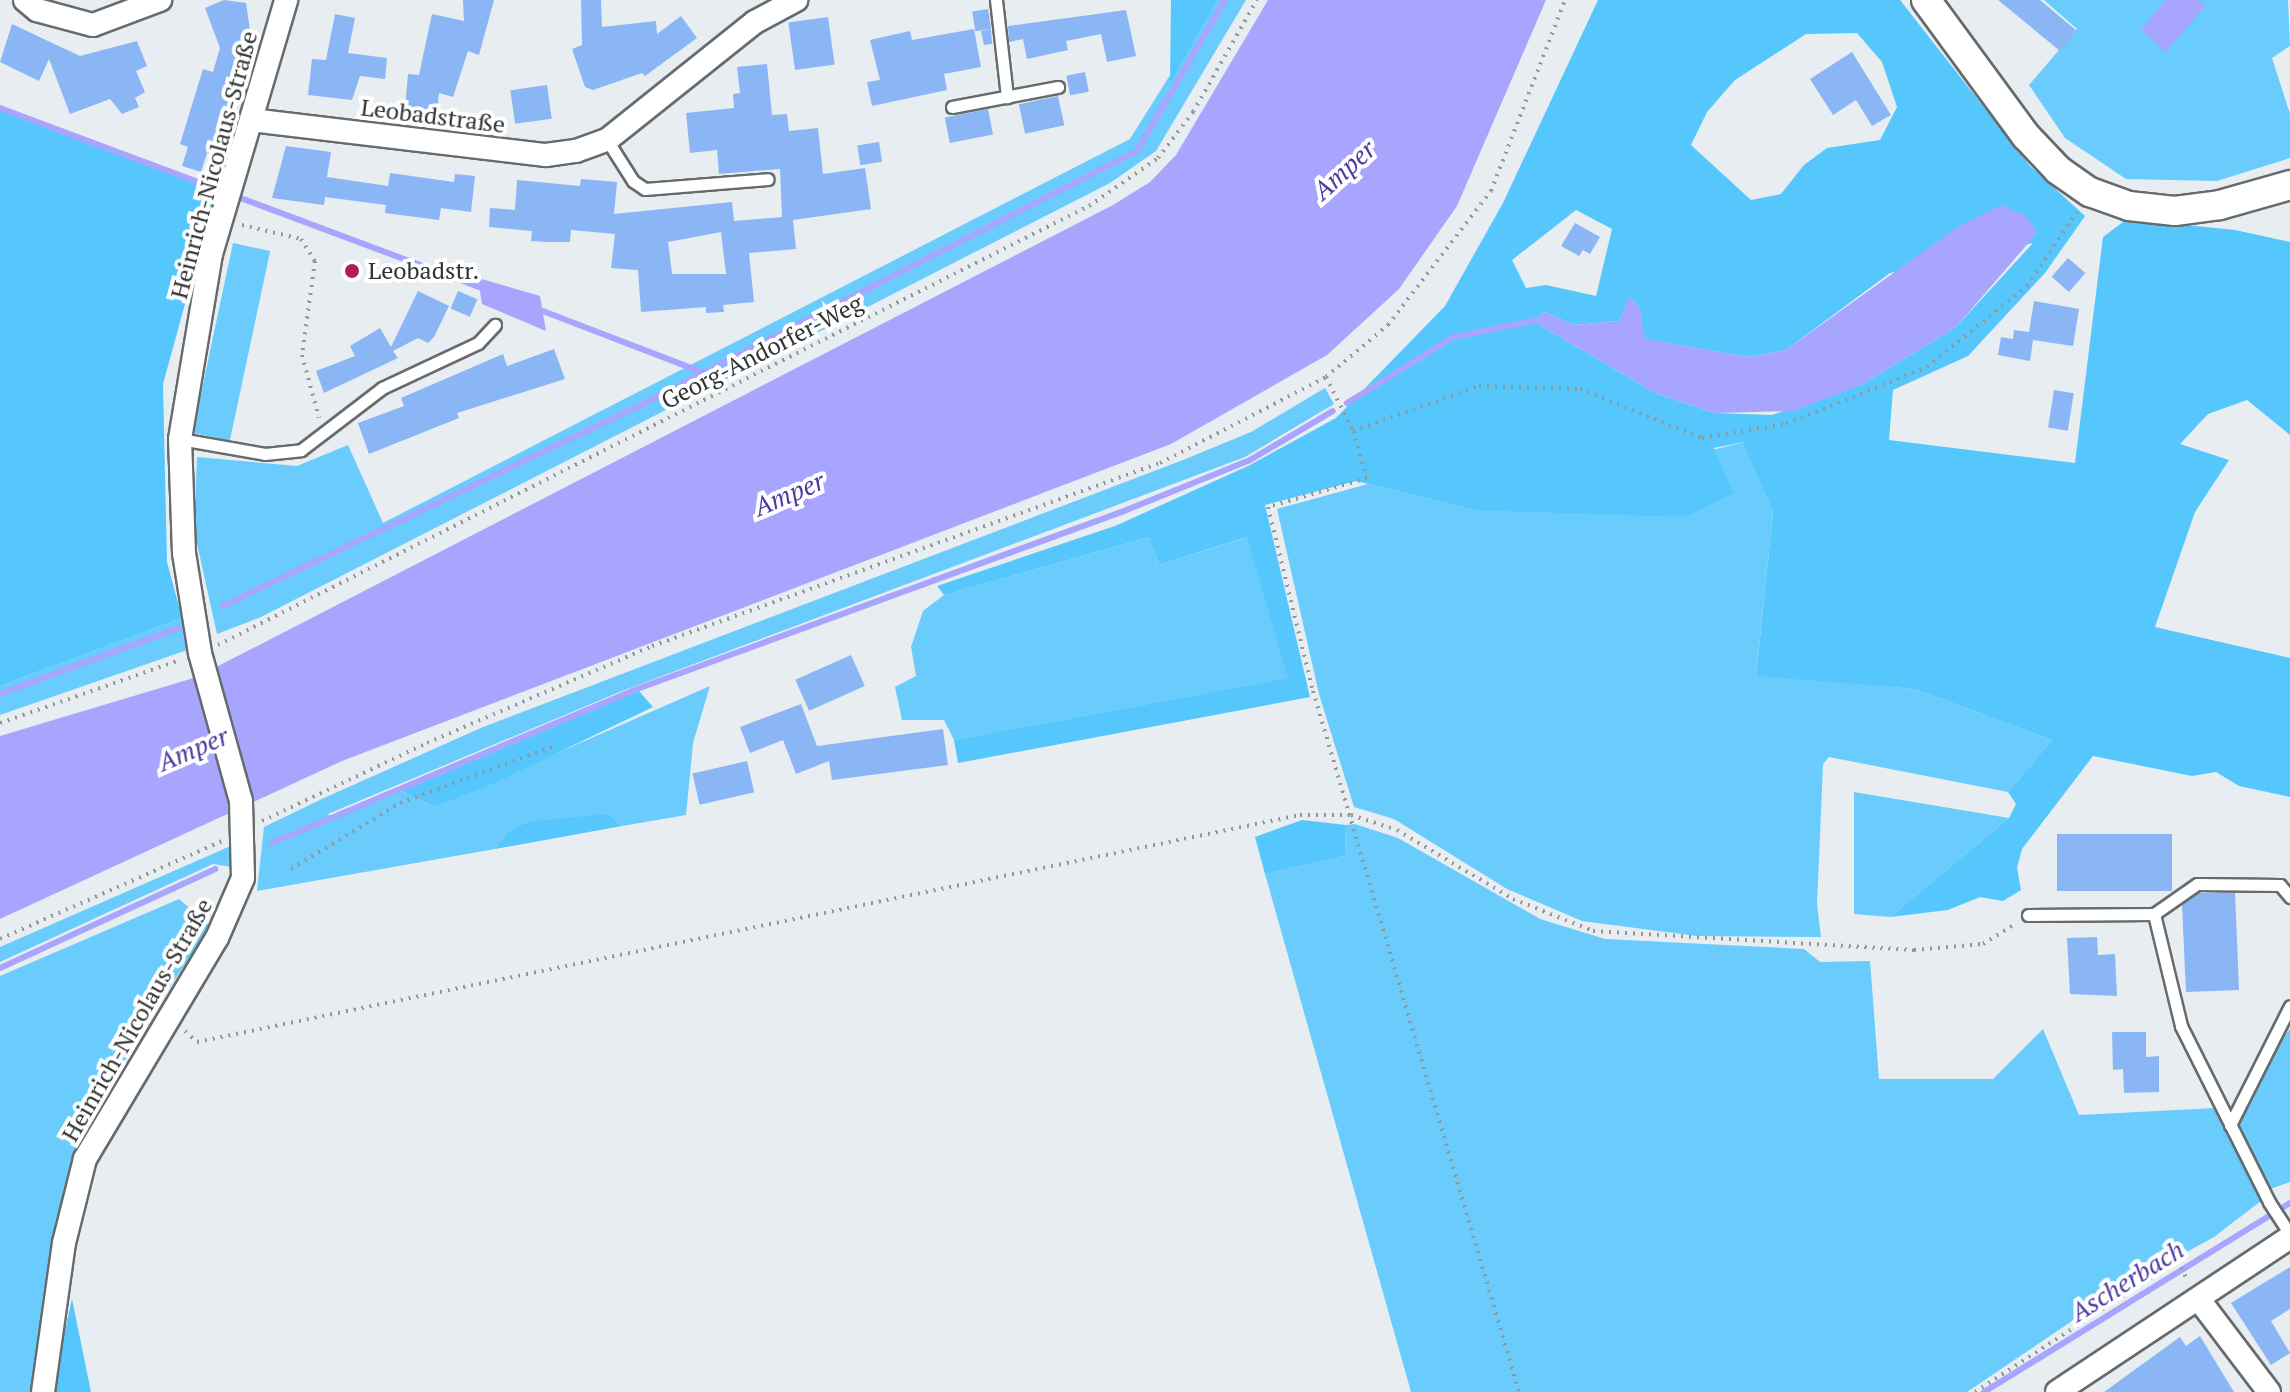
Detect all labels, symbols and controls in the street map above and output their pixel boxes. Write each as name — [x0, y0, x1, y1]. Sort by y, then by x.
street label: Heinrich-Nicolaus-Straße — [164, 28, 264, 302]
street label: Leobadstraße — [359, 93, 507, 139]
water label: Amper — [1306, 134, 1382, 206]
place label: Leobadstr. — [368, 257, 479, 285]
marker: Leobadstr. — [343, 262, 361, 280]
street label: Georg-Andorfer-Weg — [657, 289, 867, 415]
water label: Amper — [749, 465, 829, 523]
water label: Amper — [153, 720, 233, 778]
street label: Heinrich-Nicolaus-Straße — [56, 893, 218, 1147]
water label: Ascherbach — [2065, 1234, 2189, 1328]

